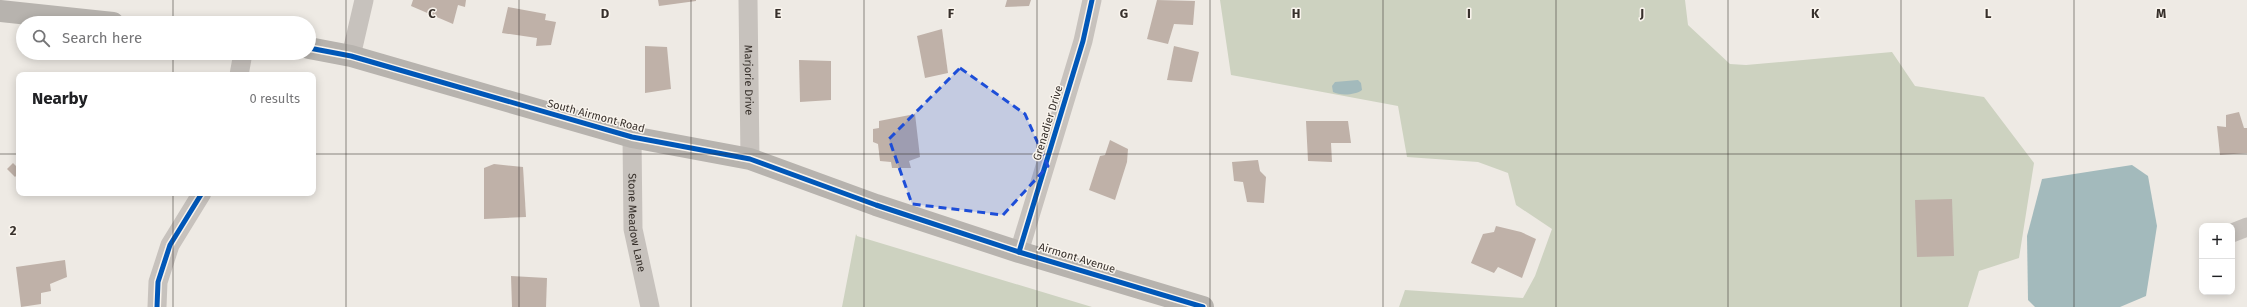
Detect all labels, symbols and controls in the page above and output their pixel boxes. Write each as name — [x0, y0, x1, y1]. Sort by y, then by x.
text: C — [428, 6, 436, 21]
text: D — [601, 6, 610, 21]
text: E — [775, 6, 782, 21]
text: F — [948, 6, 955, 21]
text: G — [1120, 6, 1128, 21]
text: H — [1292, 6, 1300, 21]
text: I — [1467, 6, 1471, 21]
text: J — [1639, 6, 1644, 21]
text: K — [1811, 6, 1820, 21]
text: L — [1985, 6, 1992, 21]
text: M — [2156, 6, 2166, 21]
search box — [16, 16, 316, 60]
icon: search — [30, 27, 52, 49]
text: Search here — [62, 29, 142, 47]
street label: Marjorie Drive — [742, 45, 756, 115]
street label: Grenadier Drive — [1030, 84, 1066, 162]
text: Nearby — [32, 88, 87, 109]
text: 0 results — [249, 91, 300, 106]
street label: South Airmont Road — [546, 97, 646, 135]
street label: Stone Meadow Lane — [626, 173, 649, 273]
text: 2 — [10, 223, 17, 238]
map controls — [2199, 223, 2235, 295]
button: + — [2199, 223, 2235, 259]
street label: Airmont Avenue — [1037, 240, 1117, 276]
button: − — [2199, 259, 2235, 295]

